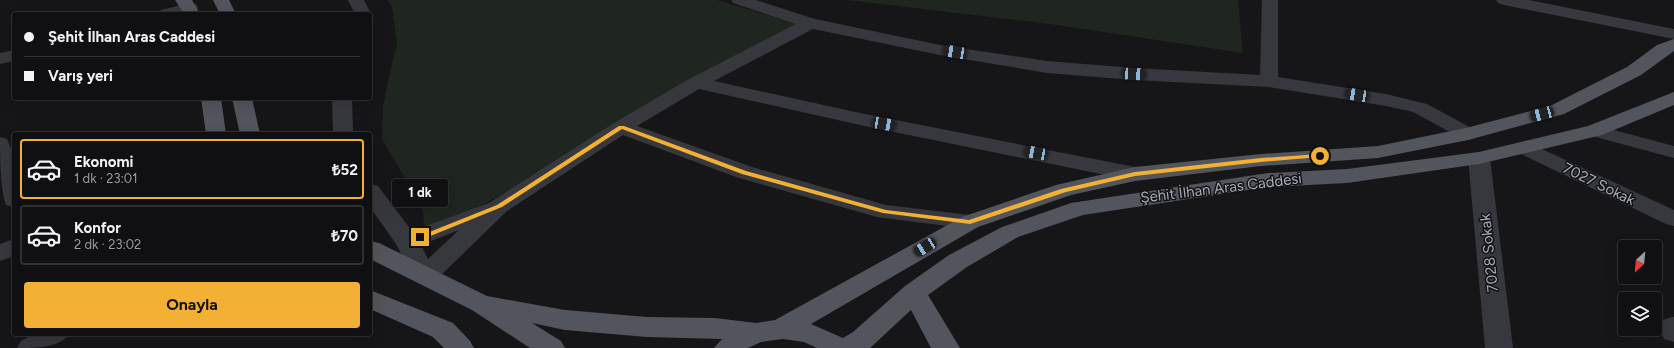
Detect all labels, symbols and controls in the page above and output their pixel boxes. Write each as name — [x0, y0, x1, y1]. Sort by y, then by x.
text: Şehit İlhan Aras Caddesi — [48, 28, 215, 46]
car — [942, 44, 968, 60]
text: Varış yeri — [48, 67, 113, 85]
car — [1122, 67, 1146, 81]
car — [1344, 87, 1370, 103]
car — [1529, 105, 1555, 123]
car — [871, 116, 897, 132]
car — [1023, 145, 1049, 161]
route start — [1311, 147, 1329, 165]
icon: car — [26, 151, 62, 187]
text: Ekonomi — [74, 153, 133, 171]
street label: 7027 Sokak — [1560, 159, 1639, 209]
text: ₺52 — [332, 161, 358, 179]
street label: Şehit İlhan Aras Caddesi — [1139, 169, 1303, 207]
text: 1 dk · 23:01 — [74, 171, 138, 186]
callout: 1 dk — [392, 179, 448, 207]
text: 1 dk — [408, 185, 432, 200]
street label: 7028 Sokak — [1476, 212, 1502, 293]
icon: car — [26, 217, 62, 253]
text: Konfor — [74, 219, 121, 237]
text: ₺70 — [331, 227, 358, 245]
route end — [411, 228, 429, 246]
car — [912, 236, 938, 258]
text: 2 dk · 23:02 — [74, 237, 141, 252]
north arrow — [1618, 240, 1662, 284]
map controls — [1618, 240, 1662, 336]
button: Onayla — [24, 282, 360, 328]
button: layers — [1618, 292, 1662, 336]

